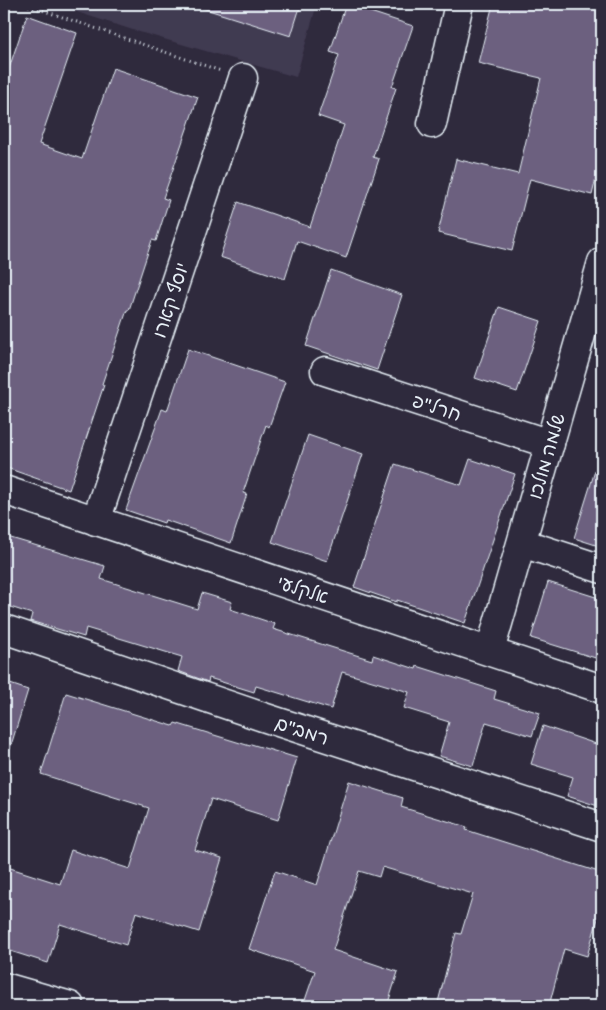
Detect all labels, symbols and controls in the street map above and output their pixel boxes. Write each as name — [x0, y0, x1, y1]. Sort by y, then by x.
street label: יוסף קארו — [147, 260, 194, 341]
street label: חרל"פ — [409, 389, 464, 426]
street label: שלמה מולכו — [523, 410, 570, 502]
street label: אלקלעי — [274, 570, 332, 610]
street label: רמב"ם — [272, 711, 332, 750]

